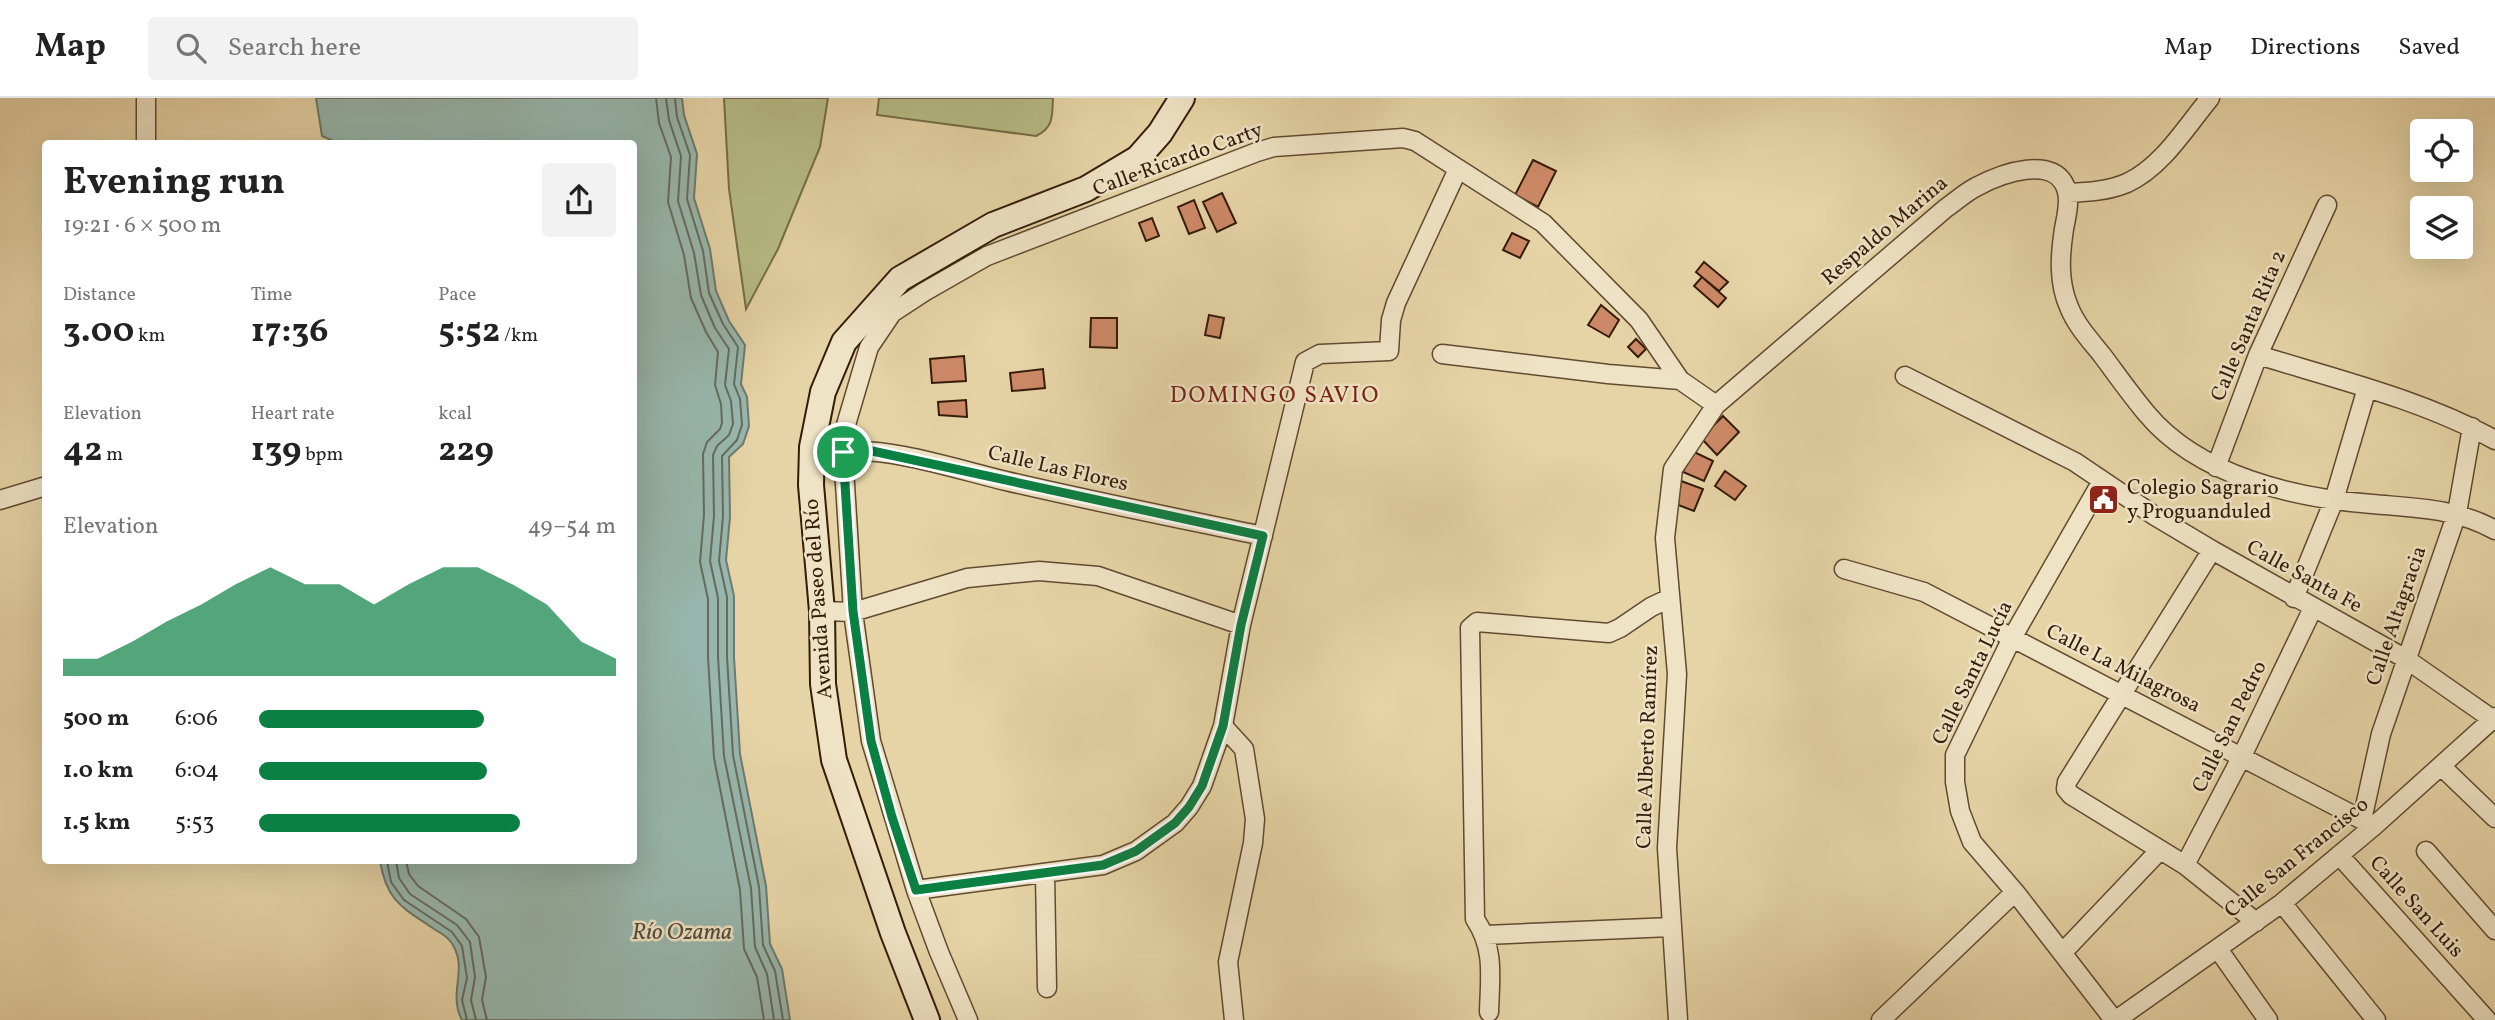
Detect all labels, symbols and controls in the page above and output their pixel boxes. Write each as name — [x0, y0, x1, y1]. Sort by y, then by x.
search box — [148, 17, 638, 80]
text: Map — [35, 25, 106, 71]
icon: search — [172, 29, 210, 67]
text: Search here — [228, 30, 361, 66]
text: Map — [2164, 31, 2212, 65]
text: Directions — [2250, 31, 2360, 65]
text: Saved — [2398, 31, 2460, 65]
street label: Calle Ricardo Carty — [1089, 116, 1268, 204]
map controls — [2410, 119, 2473, 259]
button: locate — [2410, 119, 2473, 182]
text: Evening run — [63, 157, 285, 210]
button: share — [542, 163, 616, 237]
street label: Respaldo Marina — [1816, 169, 1954, 293]
button: layers — [2410, 196, 2473, 259]
text: 19:21 · 6 × 500 m — [63, 210, 221, 242]
street label: Calle Santa Rita 2 — [2204, 246, 2294, 406]
text: Distance — [63, 282, 136, 308]
text: Time — [251, 282, 292, 308]
text: Pace — [438, 282, 476, 308]
text: 3.00 — [63, 308, 134, 356]
text: 17:36 — [251, 308, 328, 356]
text: 5:52 — [438, 308, 500, 356]
text: km — [134, 323, 165, 349]
text: /km — [500, 323, 538, 349]
district label: DOMINGO SAVIO — [1170, 380, 1380, 412]
text: Elevation — [63, 401, 142, 427]
text: Heart rate — [251, 401, 335, 427]
text: kcal — [438, 401, 472, 427]
pin — [813, 422, 873, 482]
text: 42 — [63, 427, 102, 475]
text: 139 — [251, 427, 301, 475]
text: 229 — [438, 427, 494, 475]
icon: arrive — [824, 433, 862, 471]
street label: Calle Las Flores — [985, 439, 1131, 499]
text: m — [102, 442, 123, 468]
text: bpm — [301, 442, 343, 468]
place label: Colegio Sagrario y Proguanduled — [2127, 474, 2279, 527]
public building icon: Colegio Sagrario y Proguanduled — [2087, 483, 2121, 517]
street label: Avenida Paseo del Río — [798, 498, 840, 700]
text: Elevation — [63, 511, 159, 543]
text: 49–54 m — [528, 511, 616, 543]
street label: Calle Santa Fe — [2241, 533, 2367, 621]
street label: Calle Altagracia — [2360, 542, 2434, 690]
street label: Calle Santa Lucía — [1925, 596, 2021, 750]
street label: Calle La Milagrosa — [2041, 617, 2205, 721]
street label: Calle Alberto Ramírez — [1630, 645, 1666, 849]
street label: Calle San Pedro — [2186, 656, 2274, 798]
text: 500 m — [63, 703, 129, 735]
text: 6:06 — [175, 703, 218, 735]
text: 1.0 km — [63, 755, 134, 787]
text: 6:04 — [175, 755, 219, 787]
street label: Calle San Francisco — [2219, 791, 2375, 925]
text: 1.5 km — [63, 807, 130, 839]
text: 5:53 — [175, 807, 214, 839]
street label: Calle San Luis — [2362, 850, 2470, 964]
water label: Río Ozama — [632, 917, 732, 949]

